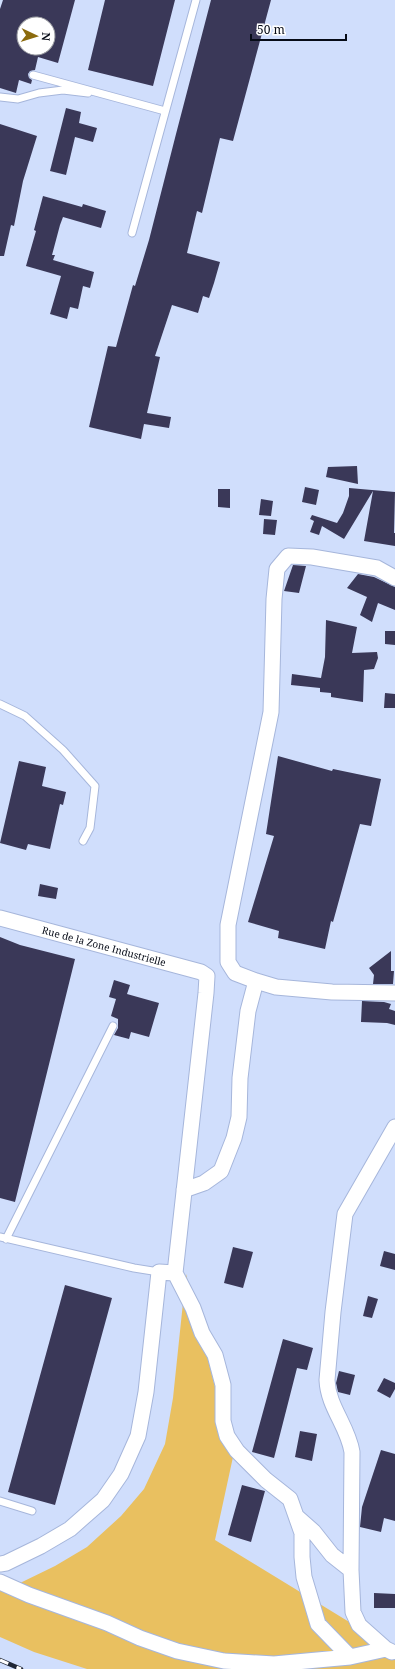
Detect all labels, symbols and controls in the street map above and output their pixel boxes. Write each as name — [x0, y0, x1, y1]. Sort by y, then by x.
north arrow — [16, 16, 56, 56]
scale bar — [251, 16, 346, 42]
text: 50 m — [257, 21, 285, 38]
text: N — [39, 32, 54, 42]
street label: Rue de la Zone Industrielle — [40, 923, 168, 969]

